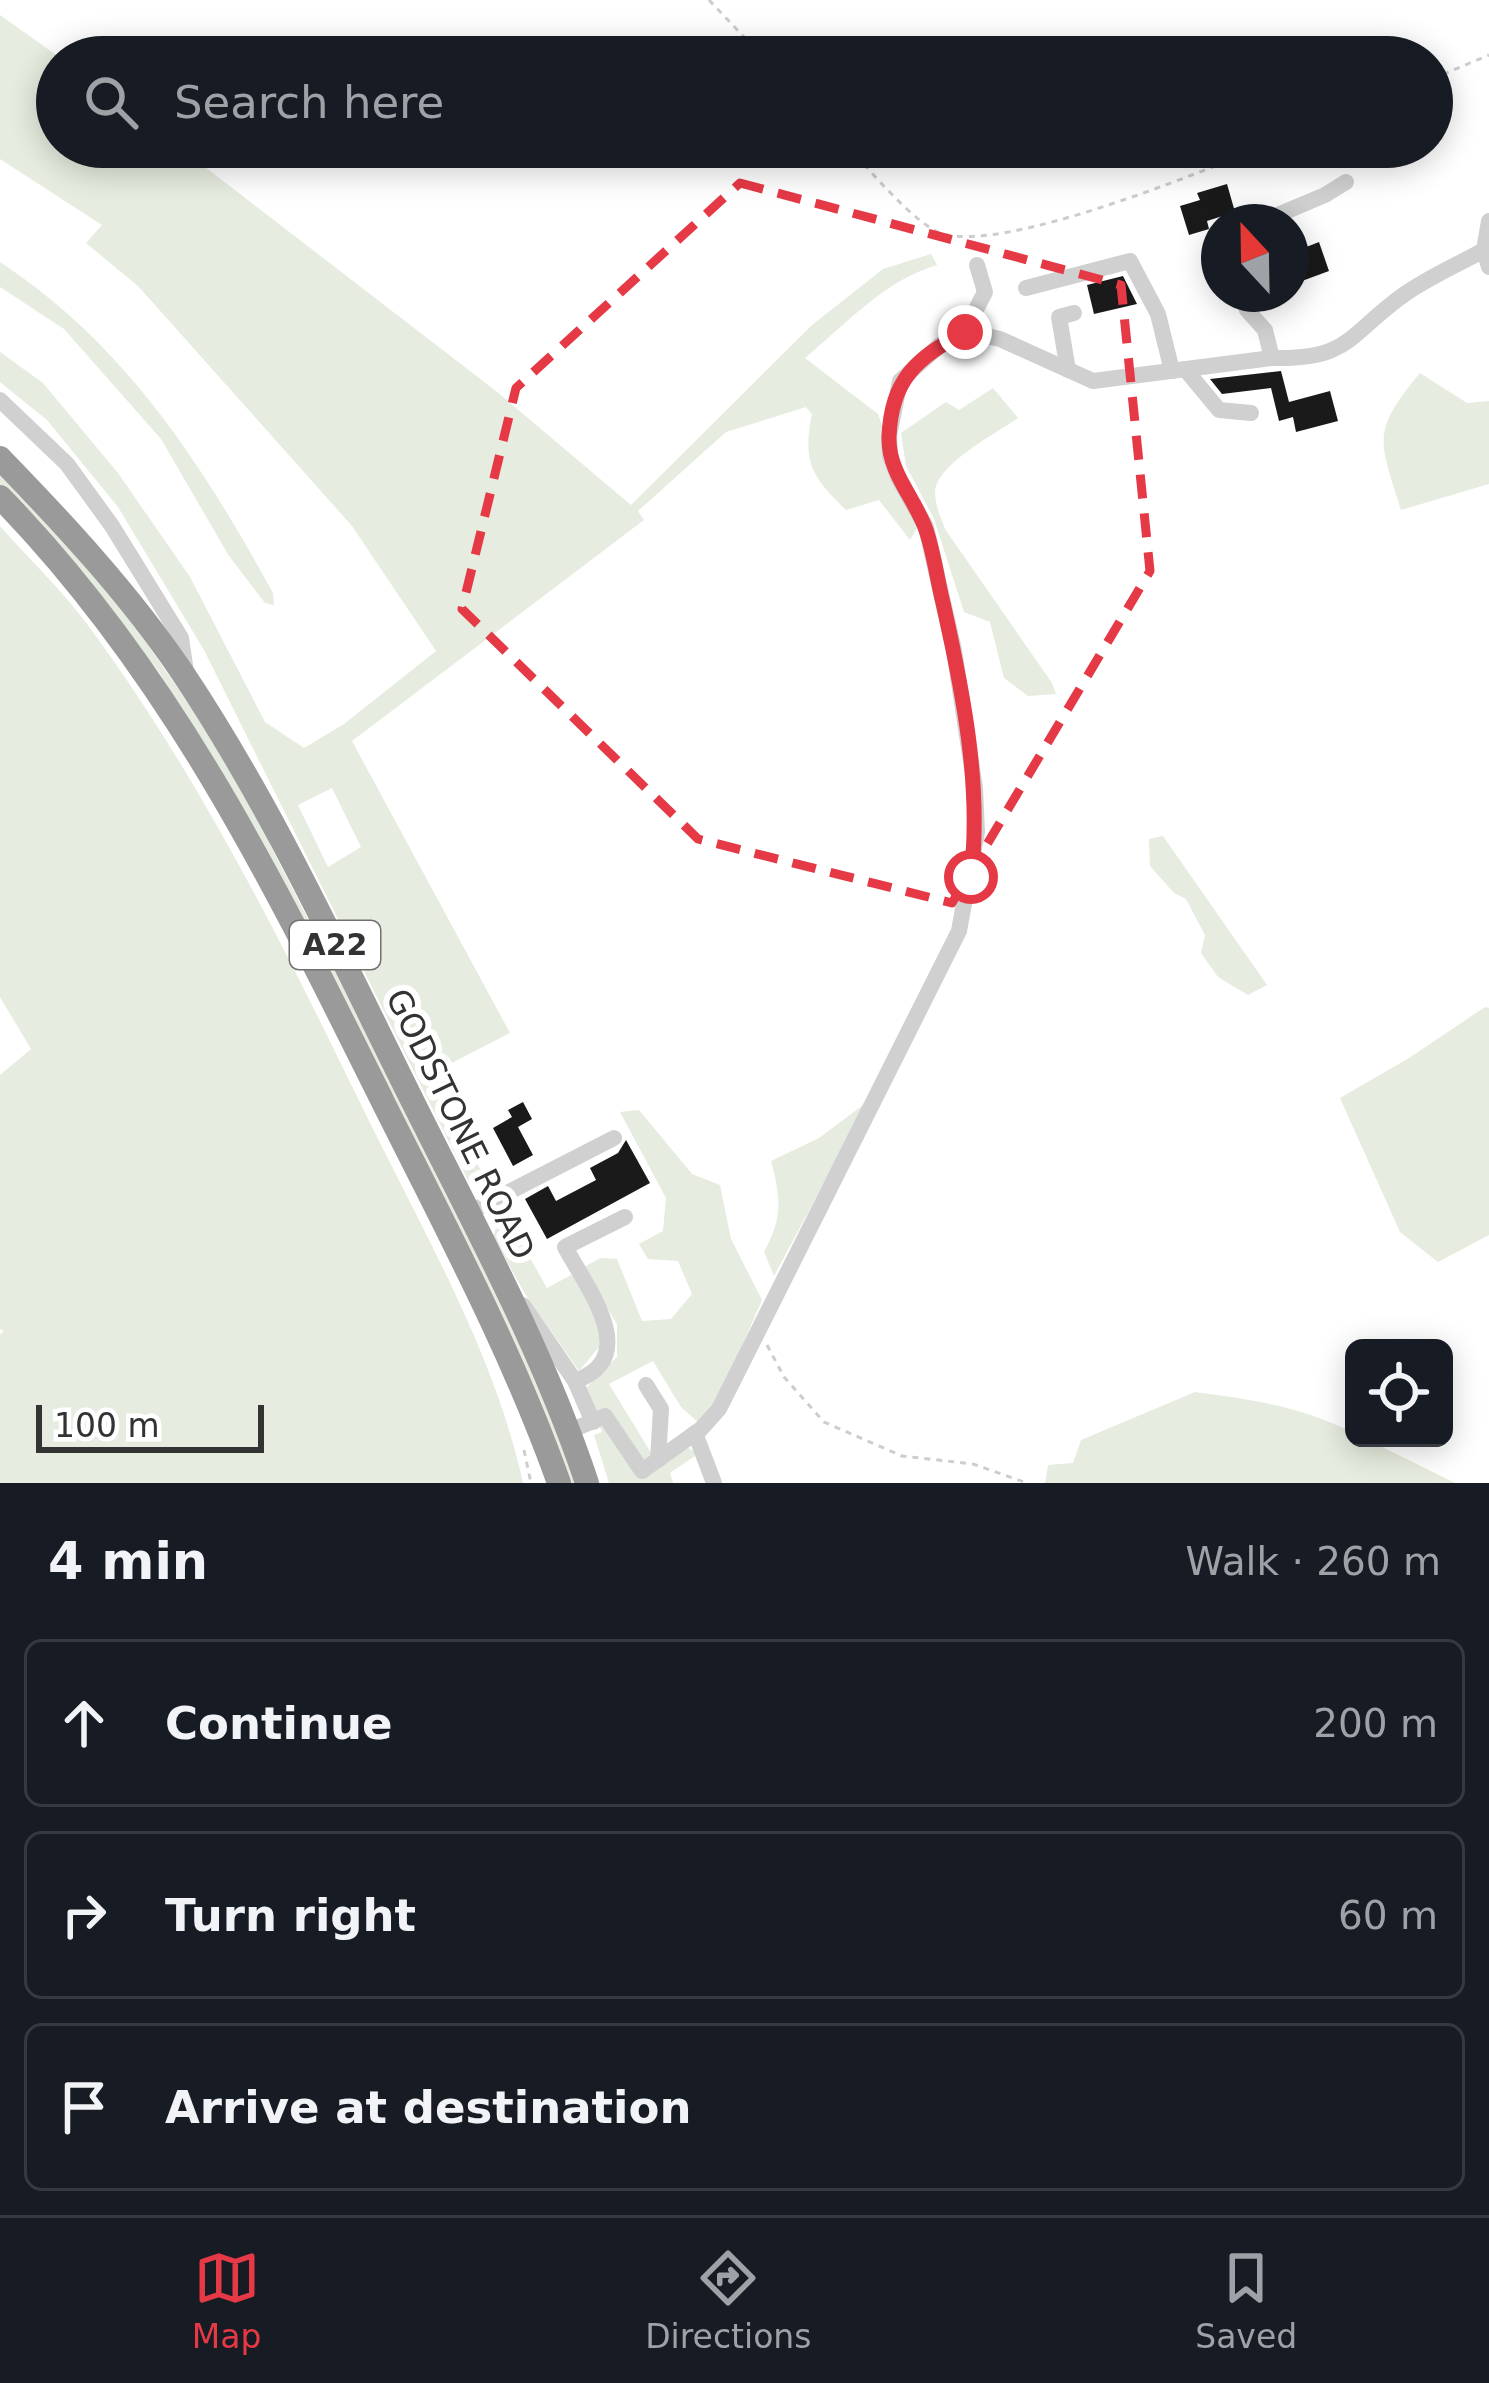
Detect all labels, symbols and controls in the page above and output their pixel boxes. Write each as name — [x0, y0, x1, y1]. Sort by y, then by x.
search box — [36, 36, 1453, 168]
icon: search — [78, 69, 144, 135]
text: Search here — [174, 76, 444, 129]
north arrow — [1201, 204, 1309, 312]
route end — [938, 305, 992, 359]
route start — [944, 850, 998, 904]
road number: A22 — [290, 921, 380, 969]
street label: GODSTONE ROAD — [378, 982, 543, 1266]
map controls — [1345, 1339, 1453, 1447]
button: locate — [1345, 1339, 1453, 1447]
scale bar — [36, 1399, 264, 1452]
text: 100 m — [54, 1406, 160, 1445]
text: 4 min — [48, 1532, 208, 1591]
text: Walk · 260 m — [1186, 1539, 1441, 1584]
icon: ahead — [51, 1690, 117, 1756]
text: Continue — [165, 1697, 393, 1750]
text: 200 m — [1313, 1701, 1438, 1746]
icon: right — [51, 1882, 117, 1948]
text: Turn right — [165, 1889, 416, 1942]
text: 60 m — [1338, 1893, 1438, 1938]
icon: arrive — [51, 2074, 117, 2140]
text: Arrive at destination — [165, 2081, 691, 2134]
tab: Map — [192, 2245, 262, 2356]
tab: Directions — [645, 2245, 811, 2356]
tab: Saved — [1195, 2245, 1297, 2356]

